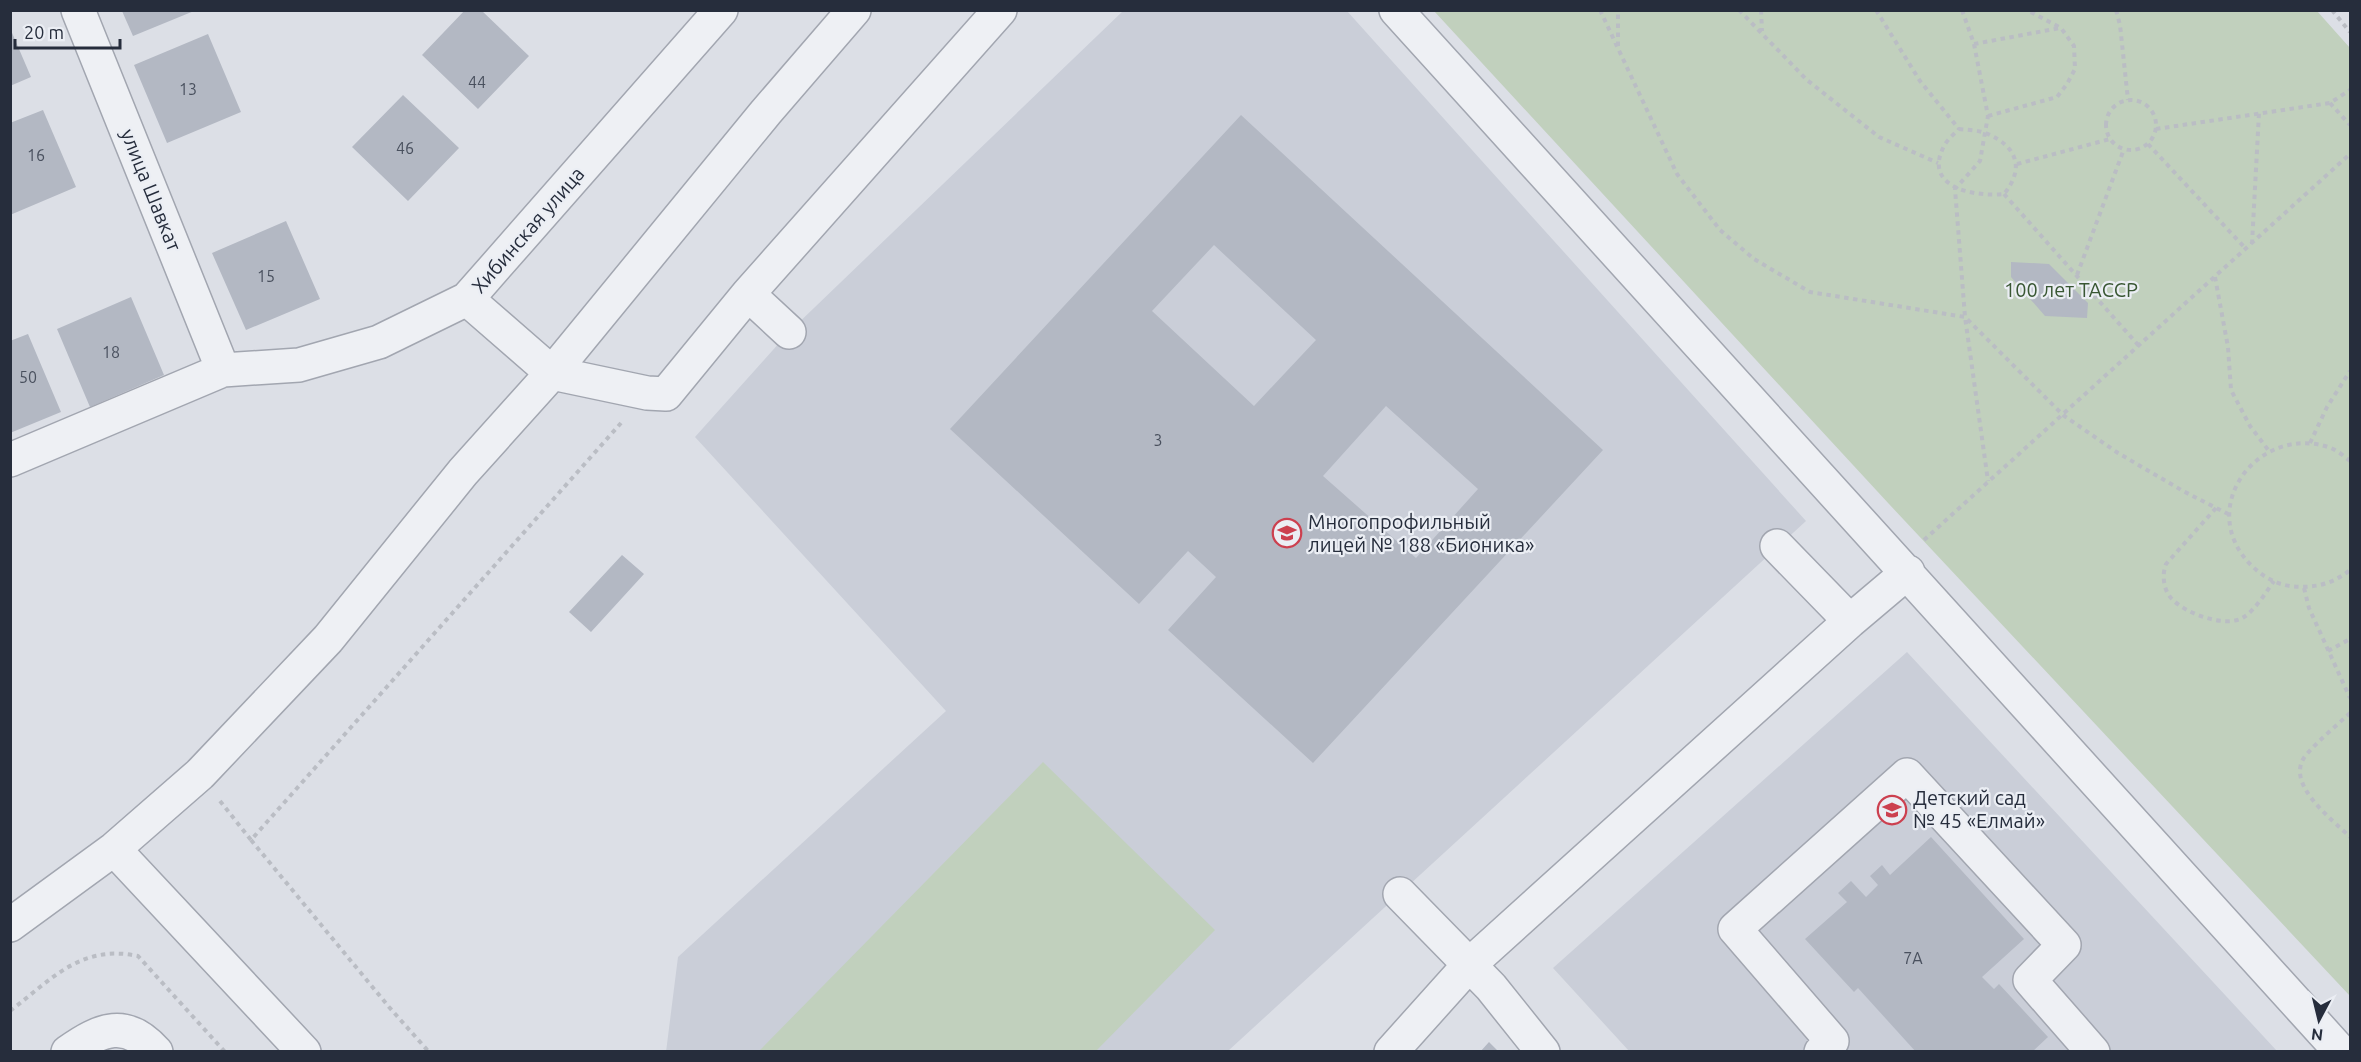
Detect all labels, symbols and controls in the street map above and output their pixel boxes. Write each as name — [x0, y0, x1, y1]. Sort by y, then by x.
scale bar — [15, 12, 120, 50]
text: 20 m — [24, 22, 64, 42]
house number: 44 — [468, 73, 486, 91]
house number: 13 — [179, 80, 197, 98]
street label: улица Шавкат — [117, 125, 186, 254]
house number: 46 — [396, 139, 414, 157]
house number: 16 — [27, 146, 45, 164]
street label: Хибинская улица — [467, 162, 589, 297]
house number: 15 — [257, 267, 275, 285]
park label: 100 лет ТАССР — [2004, 278, 2138, 301]
house number: 18 — [102, 343, 120, 361]
house number: 50 — [19, 368, 37, 386]
house number: 3 — [1153, 431, 1163, 449]
place label: Многопрофильный лицей № 188 «Бионика» — [1308, 510, 1534, 556]
school or university icon: Многопрофильный лицей № 188 «Бионика» — [1271, 517, 1303, 549]
place label: Детский сад № 45 «Елмай» — [1913, 786, 2045, 832]
school or university icon: Детский сад № 45 «Елмай» — [1876, 794, 1908, 826]
house number: 7А — [1903, 949, 1923, 967]
north arrow — [2289, 990, 2349, 1050]
text: N — [2310, 1025, 2324, 1045]

